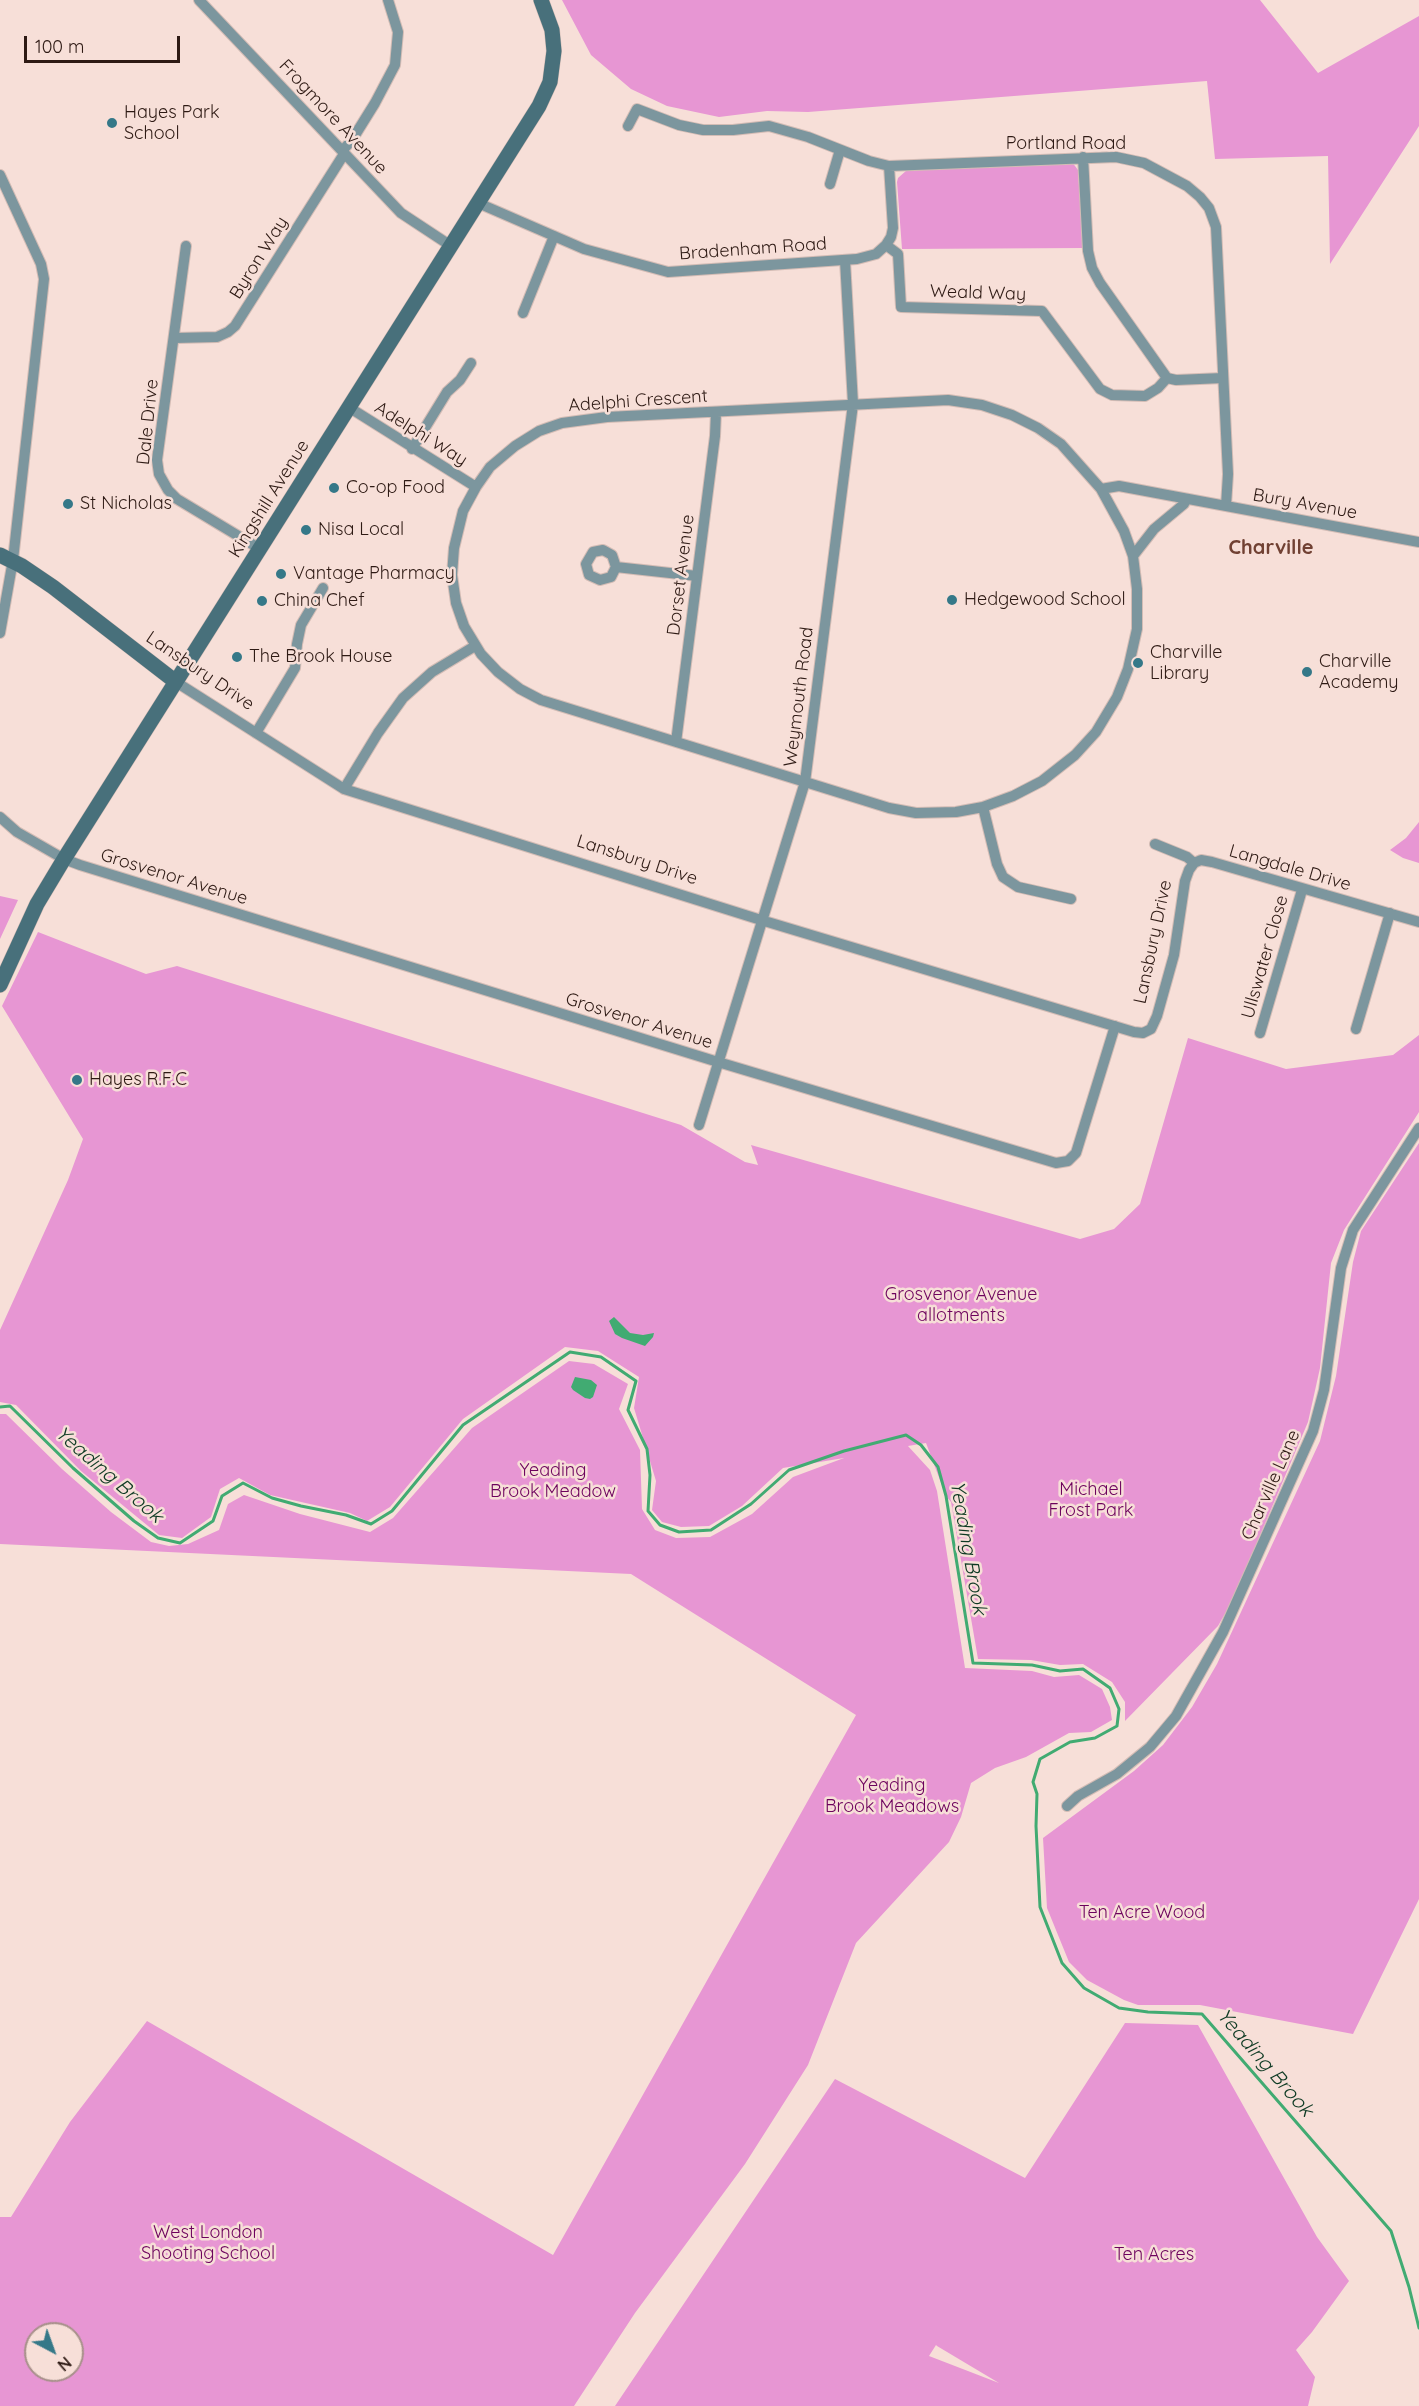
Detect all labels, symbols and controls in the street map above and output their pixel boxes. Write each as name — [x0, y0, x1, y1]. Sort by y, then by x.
scale bar — [27, 24, 183, 62]
text: 100 m — [35, 35, 84, 58]
street label: Frogmore Avenue — [274, 55, 392, 179]
place label: Hayes Park School — [124, 102, 220, 144]
marker: Hayes Park School — [105, 116, 119, 130]
street label: Portland Road — [1006, 133, 1126, 155]
street label: Byron Way — [225, 213, 293, 303]
street label: Bradenham Road — [678, 233, 828, 265]
street label: Weald Way — [929, 281, 1027, 305]
street label: Dale Drive — [133, 378, 163, 466]
street label: Adelphi Crescent — [568, 385, 708, 417]
street label: Adelphi Way — [371, 397, 471, 471]
street label: Kingshill Avenue — [224, 436, 314, 562]
place label: Co-op Food — [346, 477, 445, 499]
marker: Co-op Food — [327, 481, 341, 495]
street label: Bury Avenue — [1251, 484, 1359, 524]
place label: St Nicholas — [80, 493, 172, 515]
marker: St Nicholas — [61, 497, 75, 511]
street label: Dorset Avenue — [663, 513, 699, 637]
place label: Nisa Local — [318, 519, 404, 541]
marker: Nisa Local — [299, 523, 313, 537]
district label: Charville — [1229, 536, 1313, 560]
place label: Vantage Pharmacy — [293, 563, 455, 585]
marker: Vantage Pharmacy — [274, 567, 288, 581]
place label: Hedgewood School — [964, 589, 1126, 611]
place label: China Chef — [274, 590, 365, 612]
marker: Hedgewood School — [945, 593, 959, 607]
marker: China Chef — [255, 594, 269, 608]
street label: Weymouth Road — [780, 626, 818, 768]
street label: Lansbury Drive — [142, 627, 258, 715]
place label: Charville Library — [1150, 642, 1222, 684]
place label: The Brook House — [249, 646, 392, 668]
marker: The Brook House — [230, 650, 244, 664]
place label: Charville Academy — [1319, 651, 1399, 694]
marker: Charville Library — [1131, 656, 1145, 670]
marker: Charville Academy — [1300, 665, 1314, 679]
street label: Lansbury Drive — [574, 830, 700, 890]
street label: Langdale Drive — [1226, 840, 1354, 896]
street label: Grosvenor Avenue — [98, 844, 250, 910]
street label: Lansbury Drive — [1129, 878, 1177, 1006]
street label: Ullswater Close — [1237, 893, 1293, 1021]
street label: Grosvenor Avenue — [563, 988, 715, 1054]
place label: Hayes R.F.C — [89, 1069, 187, 1091]
marker: Hayes R.F.C — [70, 1073, 84, 1087]
park label: Grosvenor Avenue allotments — [885, 1284, 1037, 1326]
water label: Yeading Brook — [50, 1422, 168, 1528]
street label: Charville Lane — [1237, 1427, 1305, 1543]
park label: Yeading Brook Meadow — [490, 1460, 616, 1502]
water label: Yeading Brook — [944, 1479, 992, 1617]
park label: Michael Frost Park — [1049, 1479, 1133, 1522]
park label: Yeading Brook Meadows — [825, 1775, 959, 1818]
park label: Ten Acre Wood — [1079, 1902, 1205, 1924]
water label: Yeading Brook — [1212, 2004, 1318, 2122]
park label: West London Shooting School — [141, 2222, 275, 2264]
park label: Ten Acres — [1114, 2244, 1194, 2266]
north arrow — [24, 2322, 84, 2382]
text: N — [54, 2353, 76, 2375]

